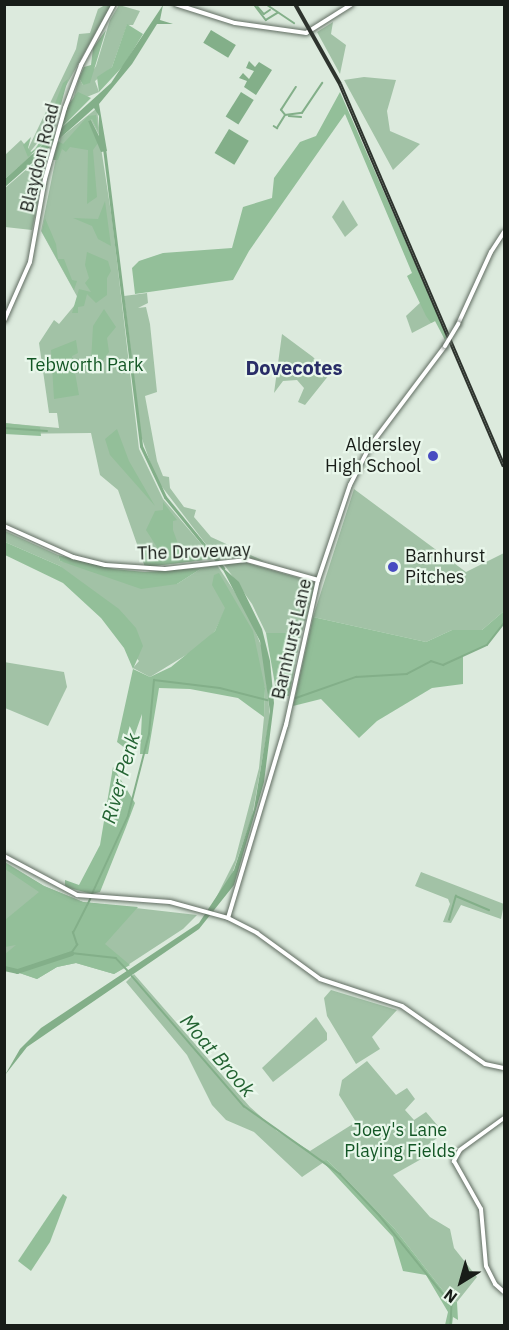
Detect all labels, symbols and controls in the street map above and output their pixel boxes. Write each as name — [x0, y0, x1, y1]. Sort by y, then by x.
street label: Blaydon Road — [16, 101, 64, 215]
park label: Tebworth Park — [26, 354, 144, 376]
district label: Dovecotes — [245, 355, 343, 379]
place label: Aldersley High School — [325, 435, 421, 478]
marker: Aldersley High School — [426, 449, 440, 463]
street label: The Droveway — [137, 539, 251, 565]
place label: Barnhurst Pitches — [405, 546, 485, 588]
marker: Barnhurst Pitches — [386, 560, 400, 574]
street label: Barnhurst Lane — [268, 577, 316, 701]
water label: River Penk — [96, 730, 144, 826]
water label: Moat Brook — [176, 1009, 260, 1101]
park label: Joey's Lane Playing Fields — [344, 1120, 456, 1162]
north arrow — [431, 1252, 491, 1312]
text: N — [440, 1285, 461, 1308]

